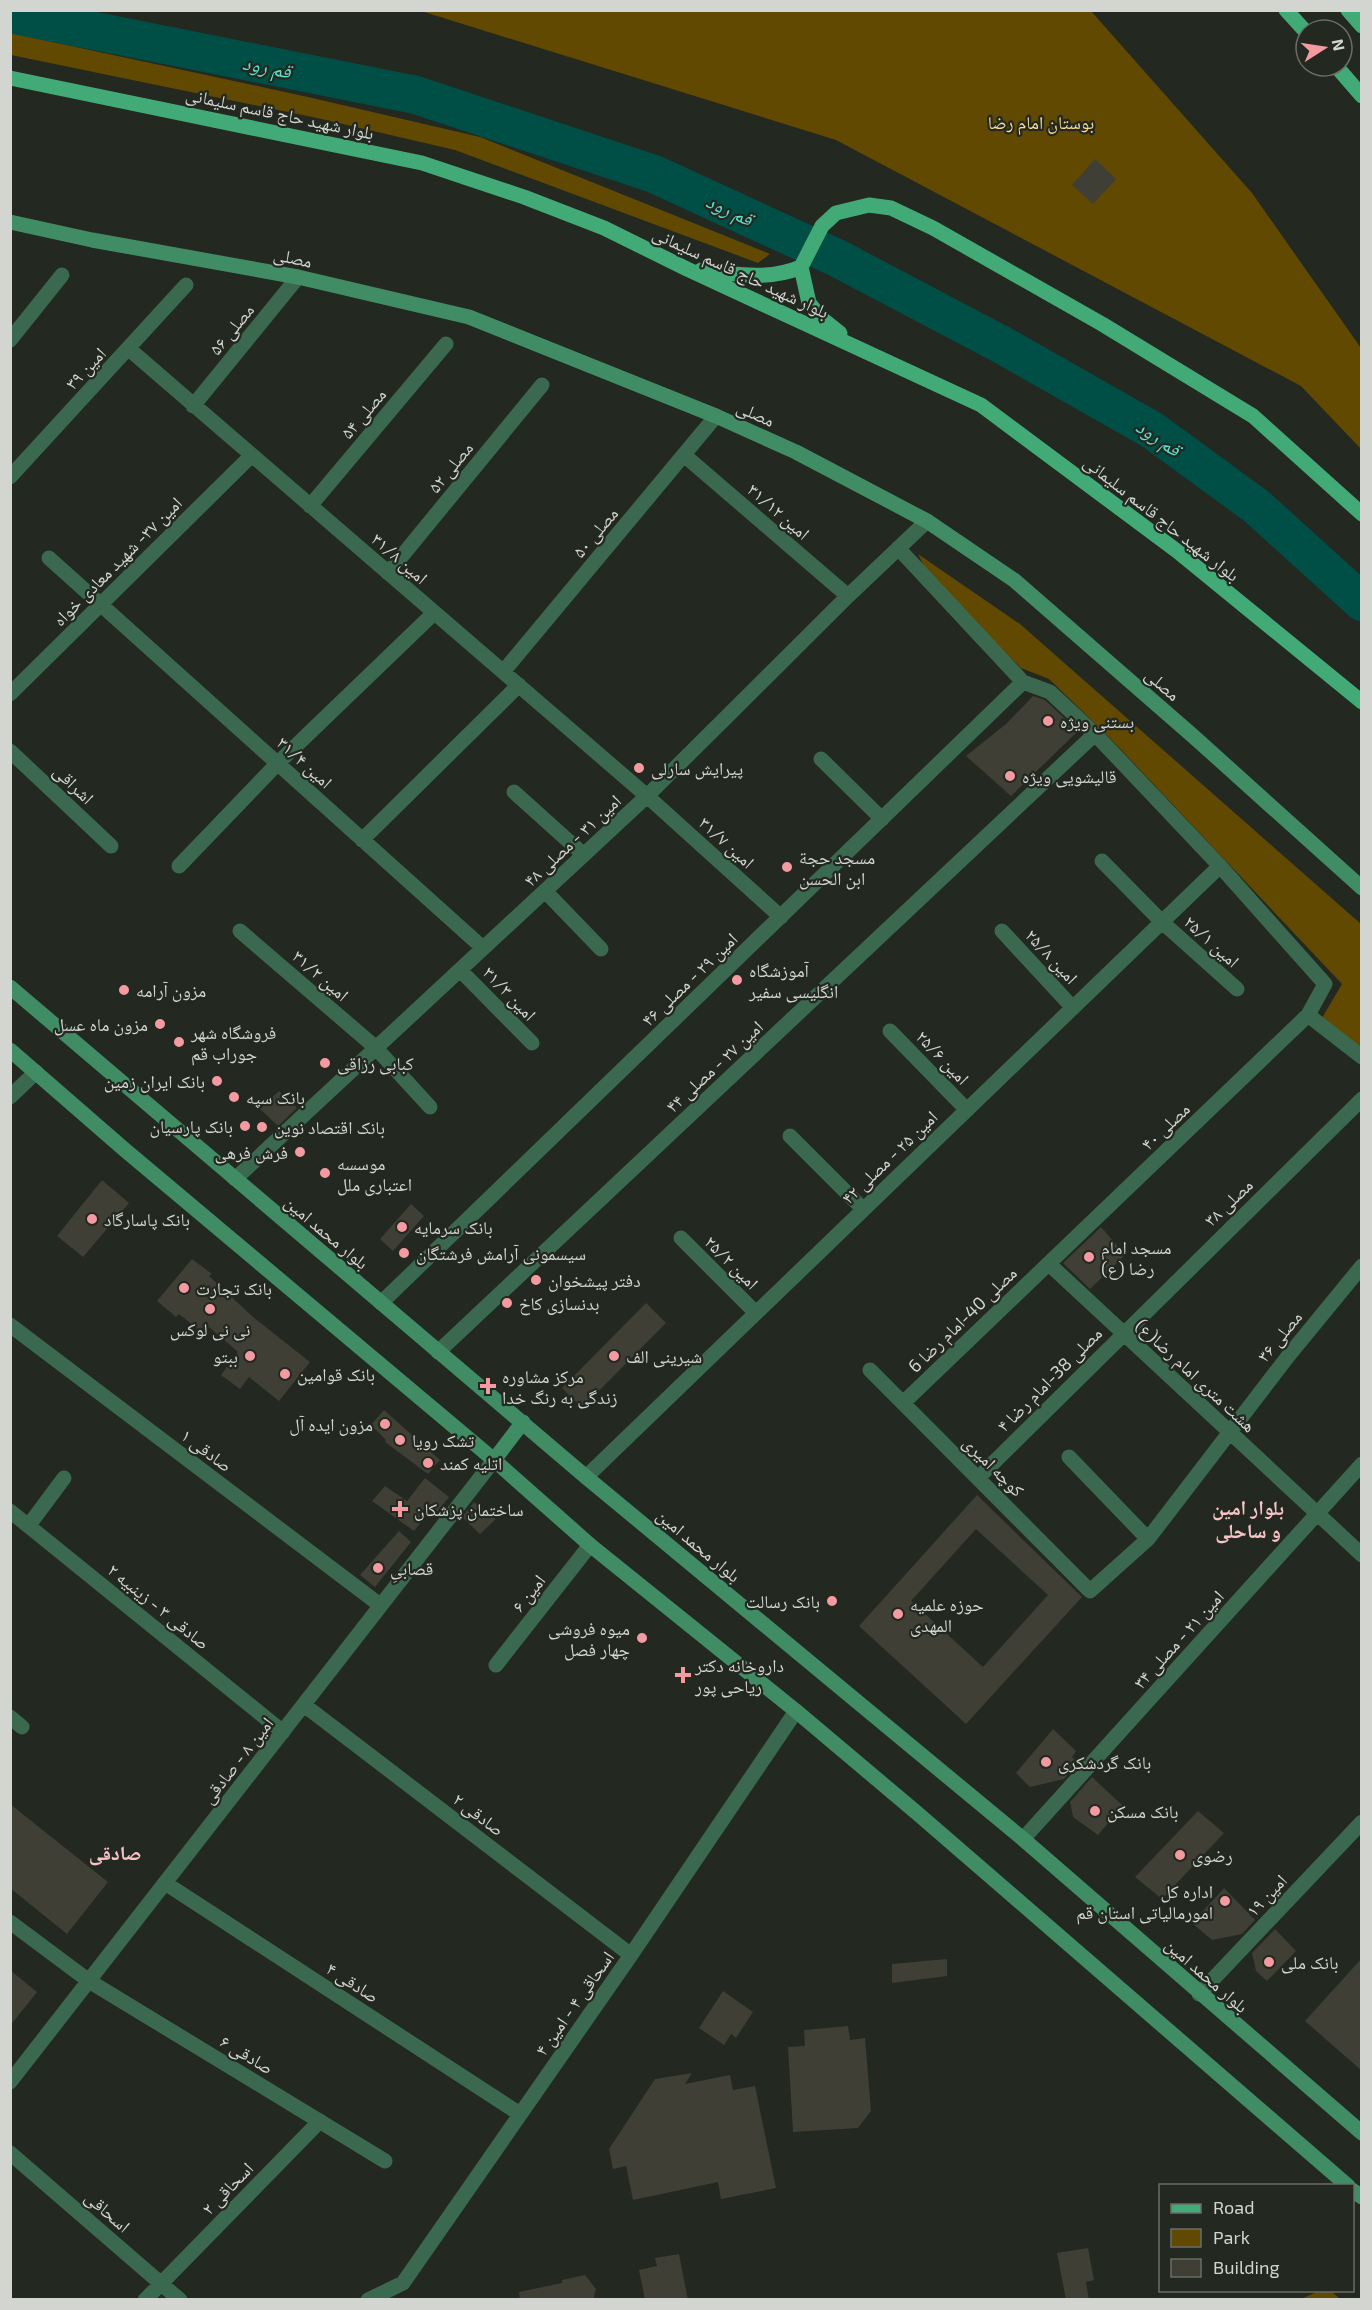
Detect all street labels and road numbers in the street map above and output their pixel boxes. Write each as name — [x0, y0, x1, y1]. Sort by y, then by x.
street label: بلوار شهید حاج قاسم سلیمانی — [184, 82, 376, 146]
street label: بلوار شهید حاج قاسم سلیمانی — [649, 222, 833, 324]
street label: مصلی — [271, 242, 314, 273]
street label: مصلی ۵۶ — [204, 299, 259, 360]
street label: امین ۳۹ — [60, 342, 111, 394]
street label: مصلی ۵۴ — [336, 383, 391, 443]
street label: مصلی — [733, 395, 778, 432]
street label: مصلی ۵۲ — [423, 437, 478, 498]
street label: بلوار شهید حاج قاسم سلیمانی — [1078, 450, 1244, 587]
street label: امین ۳۱/۱۲ — [743, 478, 815, 545]
street label: امین ۳۷- شهید معادی خواه — [48, 492, 187, 631]
street label: مصلی ۵۰ — [568, 502, 623, 562]
street label: امین ۳۱/۸ — [367, 528, 433, 589]
street label: مصلی — [1140, 663, 1185, 706]
street label: امین ۳۱/۴ — [272, 731, 337, 793]
street label: اشراقی — [49, 760, 99, 809]
street label: امین ۳۱ - مصلی ۴۸ — [519, 789, 626, 891]
street label: امین ۳۱/۷ — [694, 811, 759, 873]
street label: امین ۲۵/۱ — [1179, 910, 1244, 972]
street label: امین ۲۵/۸ — [1020, 924, 1083, 989]
street label: امین ۲۹ - مصلی ۴۶ — [636, 928, 742, 1031]
street label: امین ۳۱/۲ — [288, 945, 354, 1006]
street label: امین ۳۱/۳ — [478, 961, 541, 1025]
street label: امین ۲۷ - مصلی ۴۴ — [661, 1015, 768, 1117]
street label: امین ۲۵/۶ — [911, 1025, 974, 1089]
street label: مصلی ۴۰ — [1136, 1098, 1195, 1155]
street label: امین ۲۵ - مصلی ۴۲ — [836, 1106, 942, 1209]
street label: مصلی ۳۸ — [1199, 1174, 1258, 1231]
street label: بلوار محمد امین — [280, 1191, 373, 1274]
street label: امین ۲۵/۲ — [700, 1231, 763, 1294]
street label: مصلی 40-امام رضا 6 — [903, 1261, 1022, 1378]
street label: مصلی ۳۶ — [1252, 1306, 1307, 1367]
street label: هشت متری امام رضا(ع) — [1130, 1314, 1261, 1438]
street label: مصلی 38-امام رضا ۴ — [992, 1322, 1108, 1438]
street label: صادقی ۱ — [177, 1424, 237, 1477]
street label: کوچه امیری — [958, 1431, 1029, 1502]
street label: بلوار محمد امین — [652, 1504, 745, 1587]
street label: صادقی ۳ - زینبیه ۲ — [103, 1558, 214, 1655]
street label: امین ۶ — [507, 1570, 550, 1617]
street label: امین ۲۱ - مصلی ۳۴ — [1128, 1585, 1229, 1693]
street label: امین ۸ - صادقی — [196, 1712, 278, 1808]
street label: صادقی ۲ — [449, 1788, 509, 1841]
street label: امین ۱۹ — [1241, 1869, 1292, 1921]
street label: بلوار محمد امین — [1160, 1933, 1253, 2018]
street label: اسحاقی ۴ - امین ۴ — [530, 1947, 619, 2060]
street label: صادقی ۴ — [322, 1957, 383, 2008]
street label: صادقی ۶ — [216, 2030, 278, 2079]
street label: اسحاقی ۲ — [197, 2157, 258, 2220]
street label: اسحاقی — [80, 2185, 135, 2237]

